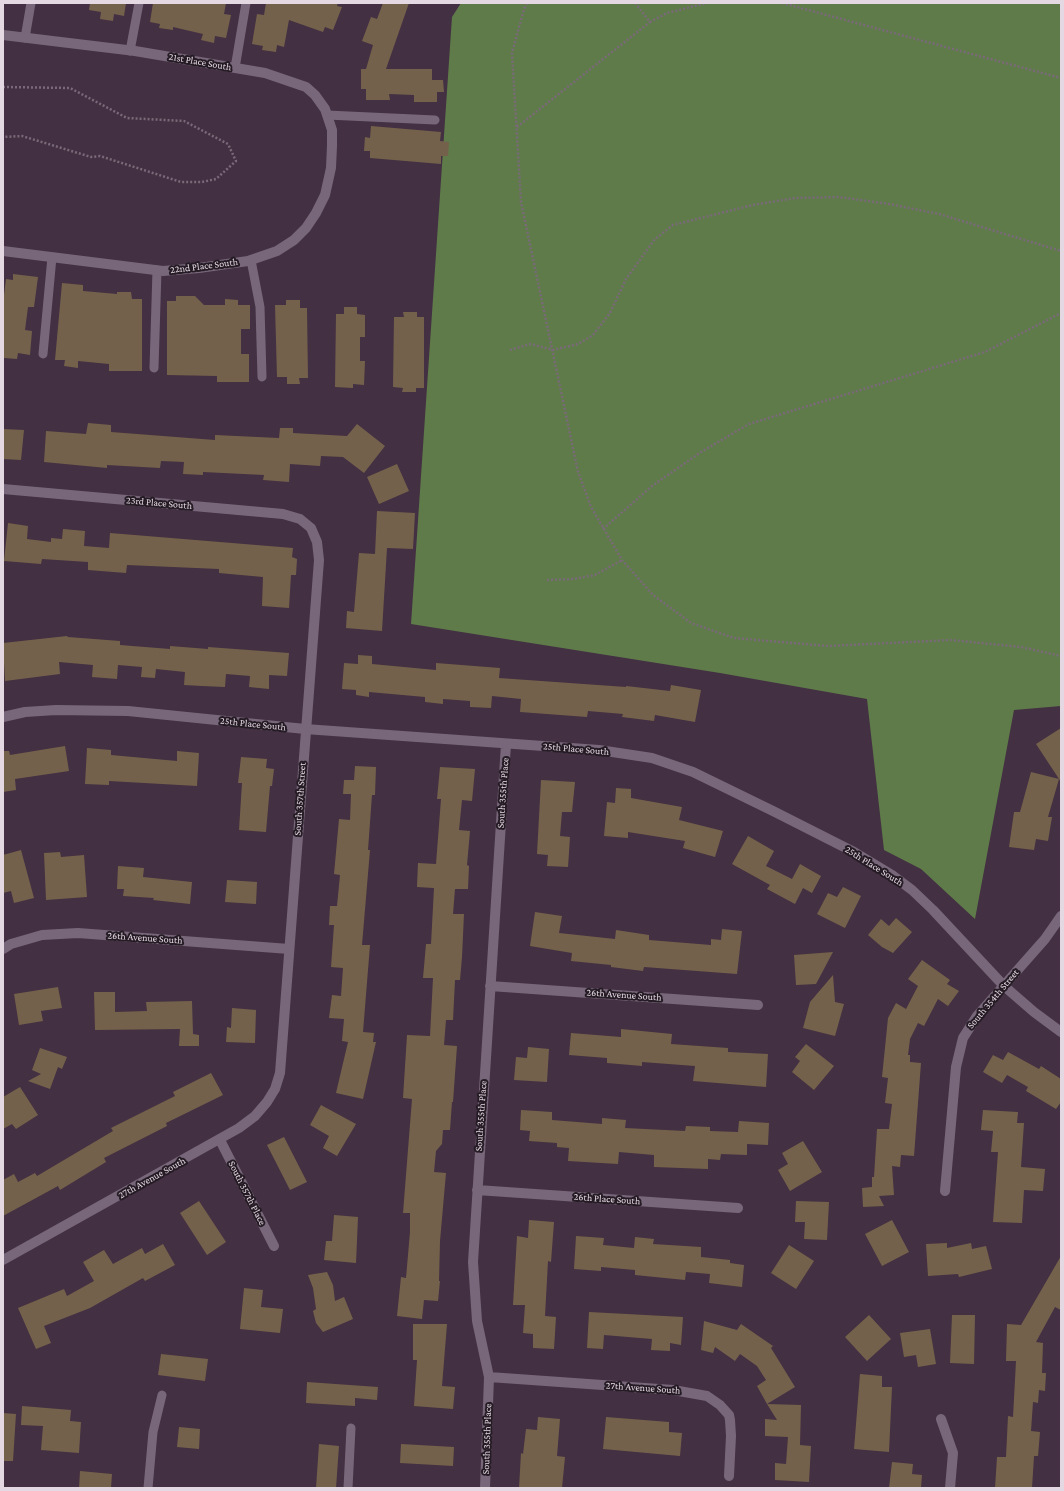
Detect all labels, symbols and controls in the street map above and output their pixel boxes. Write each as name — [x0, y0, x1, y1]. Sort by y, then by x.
street label: 21st Place South — [168, 51, 232, 73]
street label: 22nd Place South — [169, 256, 239, 276]
street label: 23rd Place South — [125, 494, 193, 512]
street label: 25th Place South — [219, 715, 287, 733]
street label: 25th Place South — [542, 740, 610, 758]
street label: South 355th Place — [495, 757, 511, 829]
street label: South 357th Street — [291, 762, 309, 836]
street label: 25th Place South — [843, 843, 905, 889]
street label: 26th Avenue South — [107, 929, 183, 947]
street label: South 354th Street — [965, 967, 1021, 1031]
street label: 26th Avenue South — [586, 986, 662, 1004]
street label: South 355th Place — [473, 1080, 489, 1152]
street label: 27th Avenue South — [116, 1155, 188, 1201]
street label: South 357th Place — [226, 1159, 268, 1227]
street label: 26th Place South — [573, 1191, 641, 1207]
street label: 27th Avenue South — [605, 1379, 681, 1397]
street label: South 355th Place — [480, 1403, 494, 1475]

